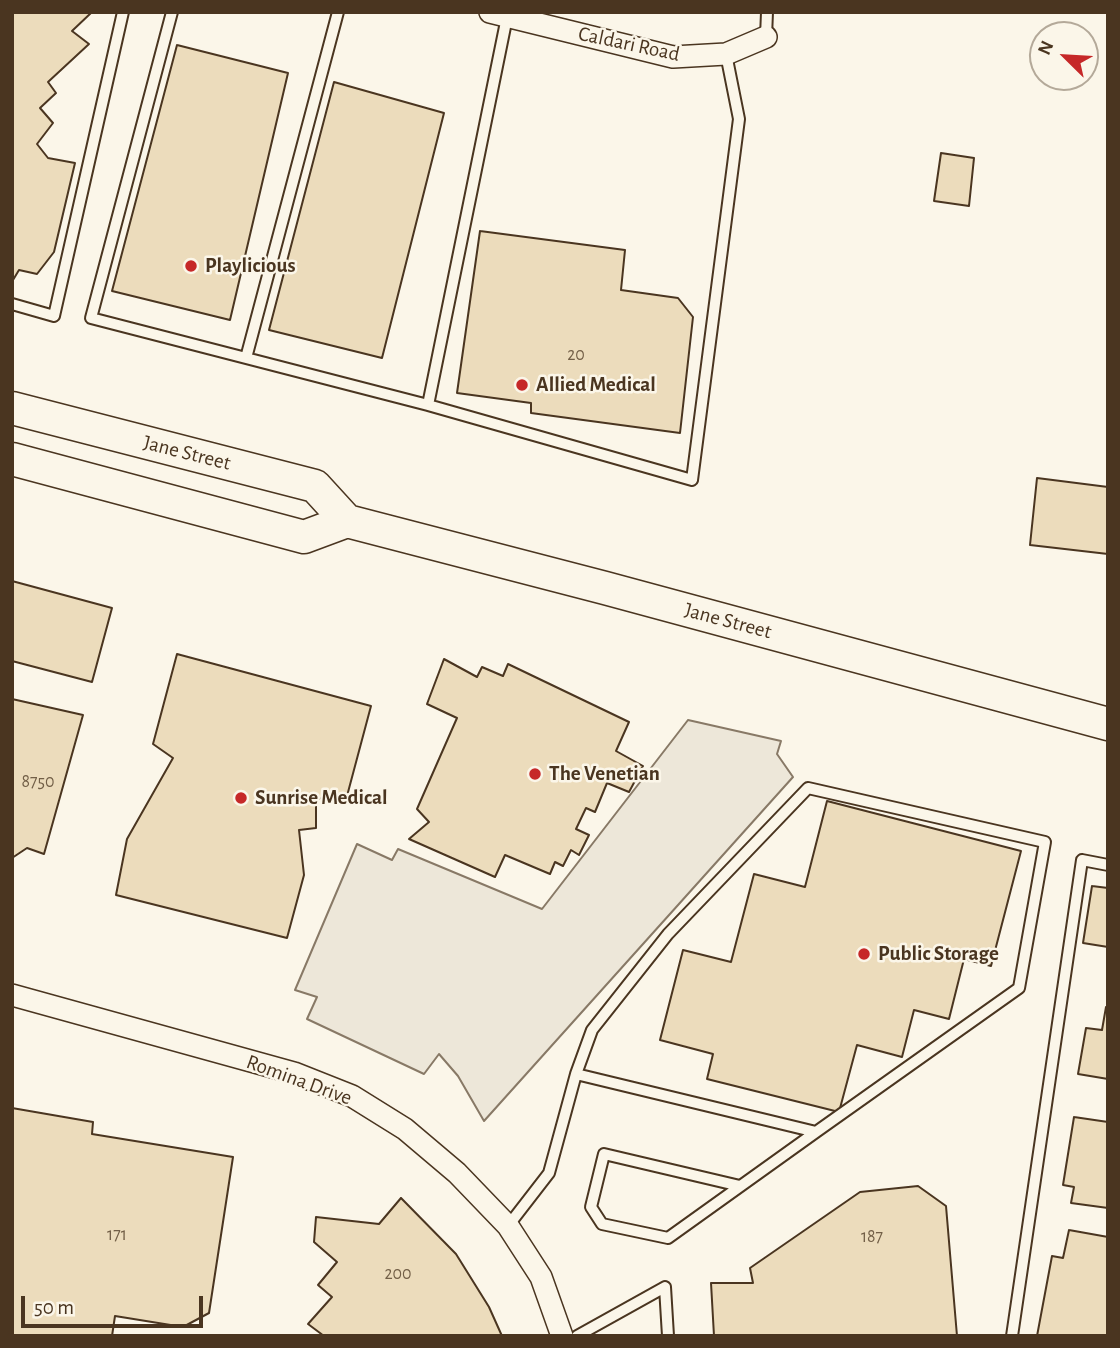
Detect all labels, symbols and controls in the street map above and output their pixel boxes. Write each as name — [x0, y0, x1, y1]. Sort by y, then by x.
street label: Caldari Road — [576, 21, 682, 67]
north arrow — [1029, 21, 1099, 91]
text: N — [1035, 38, 1058, 58]
place label: Playlicious — [205, 253, 295, 279]
marker: Playlicious — [183, 258, 199, 274]
house number: 20 — [567, 344, 585, 366]
place label: Allied Medical — [536, 372, 656, 398]
marker: Allied Medical — [514, 377, 530, 393]
street label: Jane Street — [141, 430, 233, 476]
street label: Jane Street — [682, 597, 774, 645]
place label: The Venetian — [549, 761, 660, 787]
marker: The Venetian — [527, 766, 543, 782]
house number: 8750 — [21, 771, 55, 793]
place label: Sunrise Medical — [255, 785, 388, 811]
marker: Sunrise Medical — [233, 790, 249, 806]
place label: Public Storage — [878, 941, 999, 967]
marker: Public Storage — [856, 946, 872, 962]
street label: Romina Drive — [243, 1049, 355, 1111]
house number: 171 — [107, 1224, 127, 1246]
house number: 187 — [861, 1226, 883, 1248]
house number: 200 — [384, 1263, 412, 1285]
scale bar — [24, 1282, 206, 1326]
text: 50 m — [34, 1297, 74, 1318]

